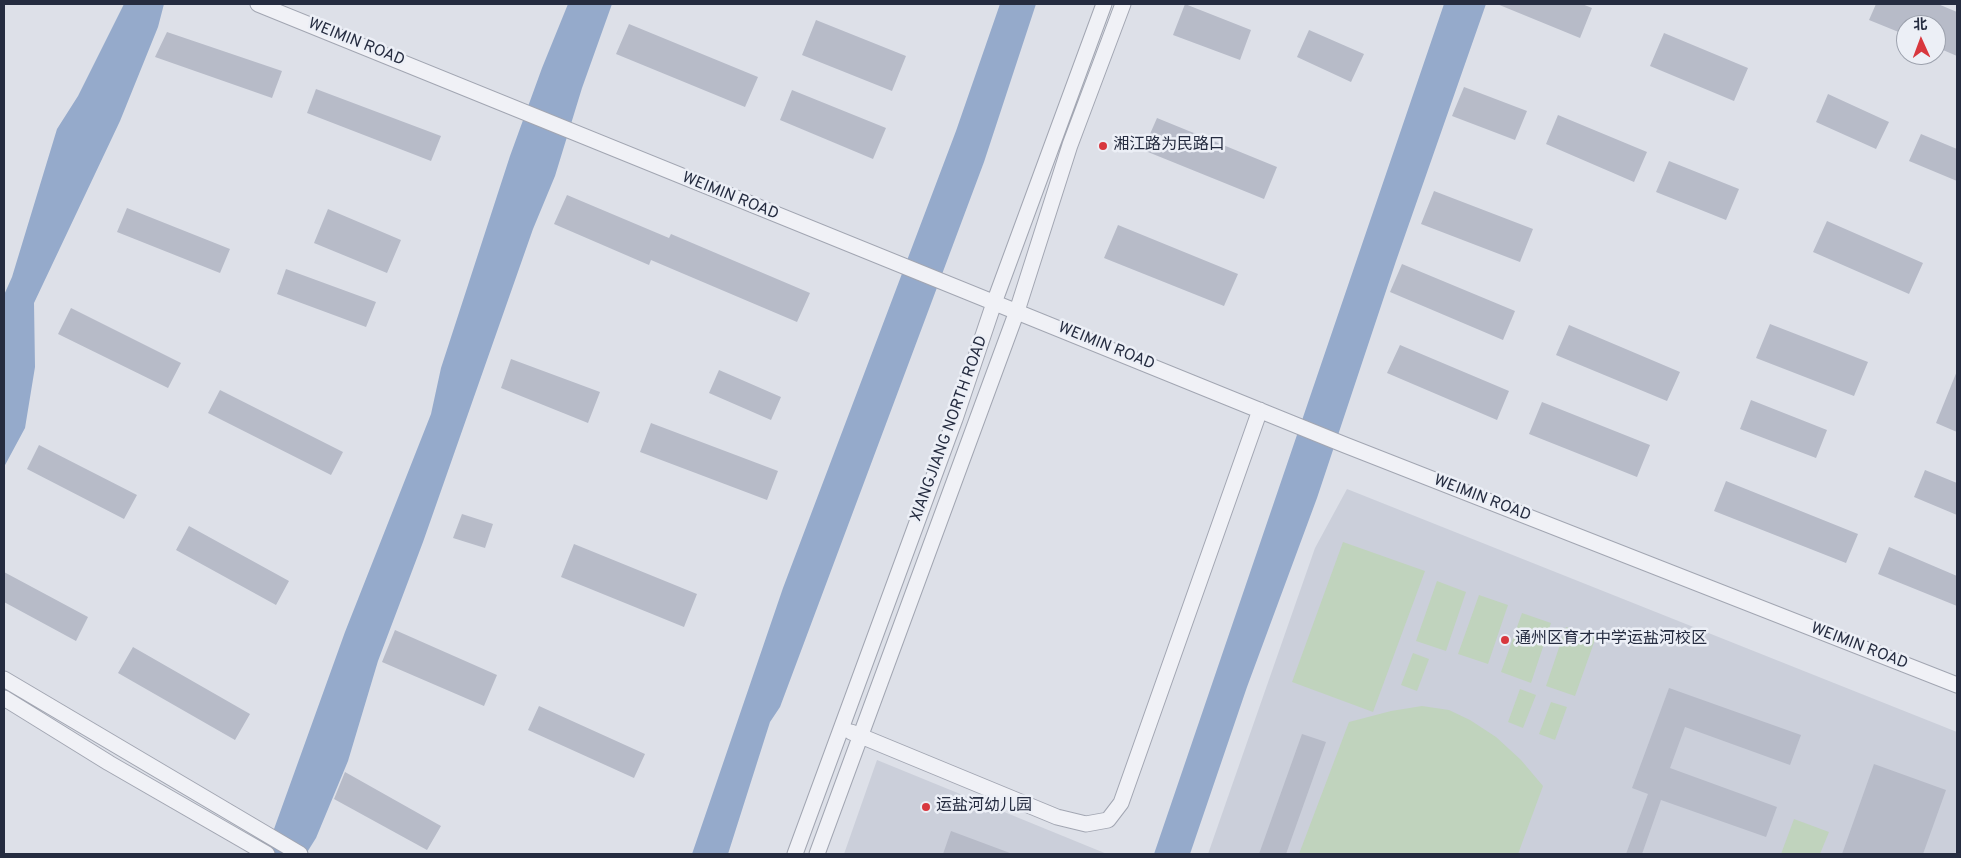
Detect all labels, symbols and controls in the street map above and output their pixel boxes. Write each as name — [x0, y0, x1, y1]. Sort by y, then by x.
street label: WEIMIN ROAD — [305, 15, 407, 71]
north arrow — [1896, 15, 1946, 65]
text: 北 — [1913, 17, 1928, 34]
place label: 湘江路为民路口 — [1113, 136, 1225, 156]
marker: 湘江路为民路口 — [1097, 140, 1109, 152]
street label: WEIMIN ROAD — [679, 169, 781, 225]
street label: WEIMIN ROAD — [1055, 319, 1157, 375]
street label: XIANGJIANG NORTH ROAD — [907, 333, 993, 525]
street label: WEIMIN ROAD — [1431, 472, 1533, 526]
street label: WEIMIN ROAD — [1808, 620, 1910, 674]
place label: 通州区育才中学运盐河校区 — [1515, 630, 1707, 650]
marker: 通州区育才中学运盐河校区 — [1499, 634, 1511, 646]
place label: 运盐河幼儿园 — [936, 797, 1032, 817]
marker: 运盐河幼儿园 — [920, 801, 932, 813]

